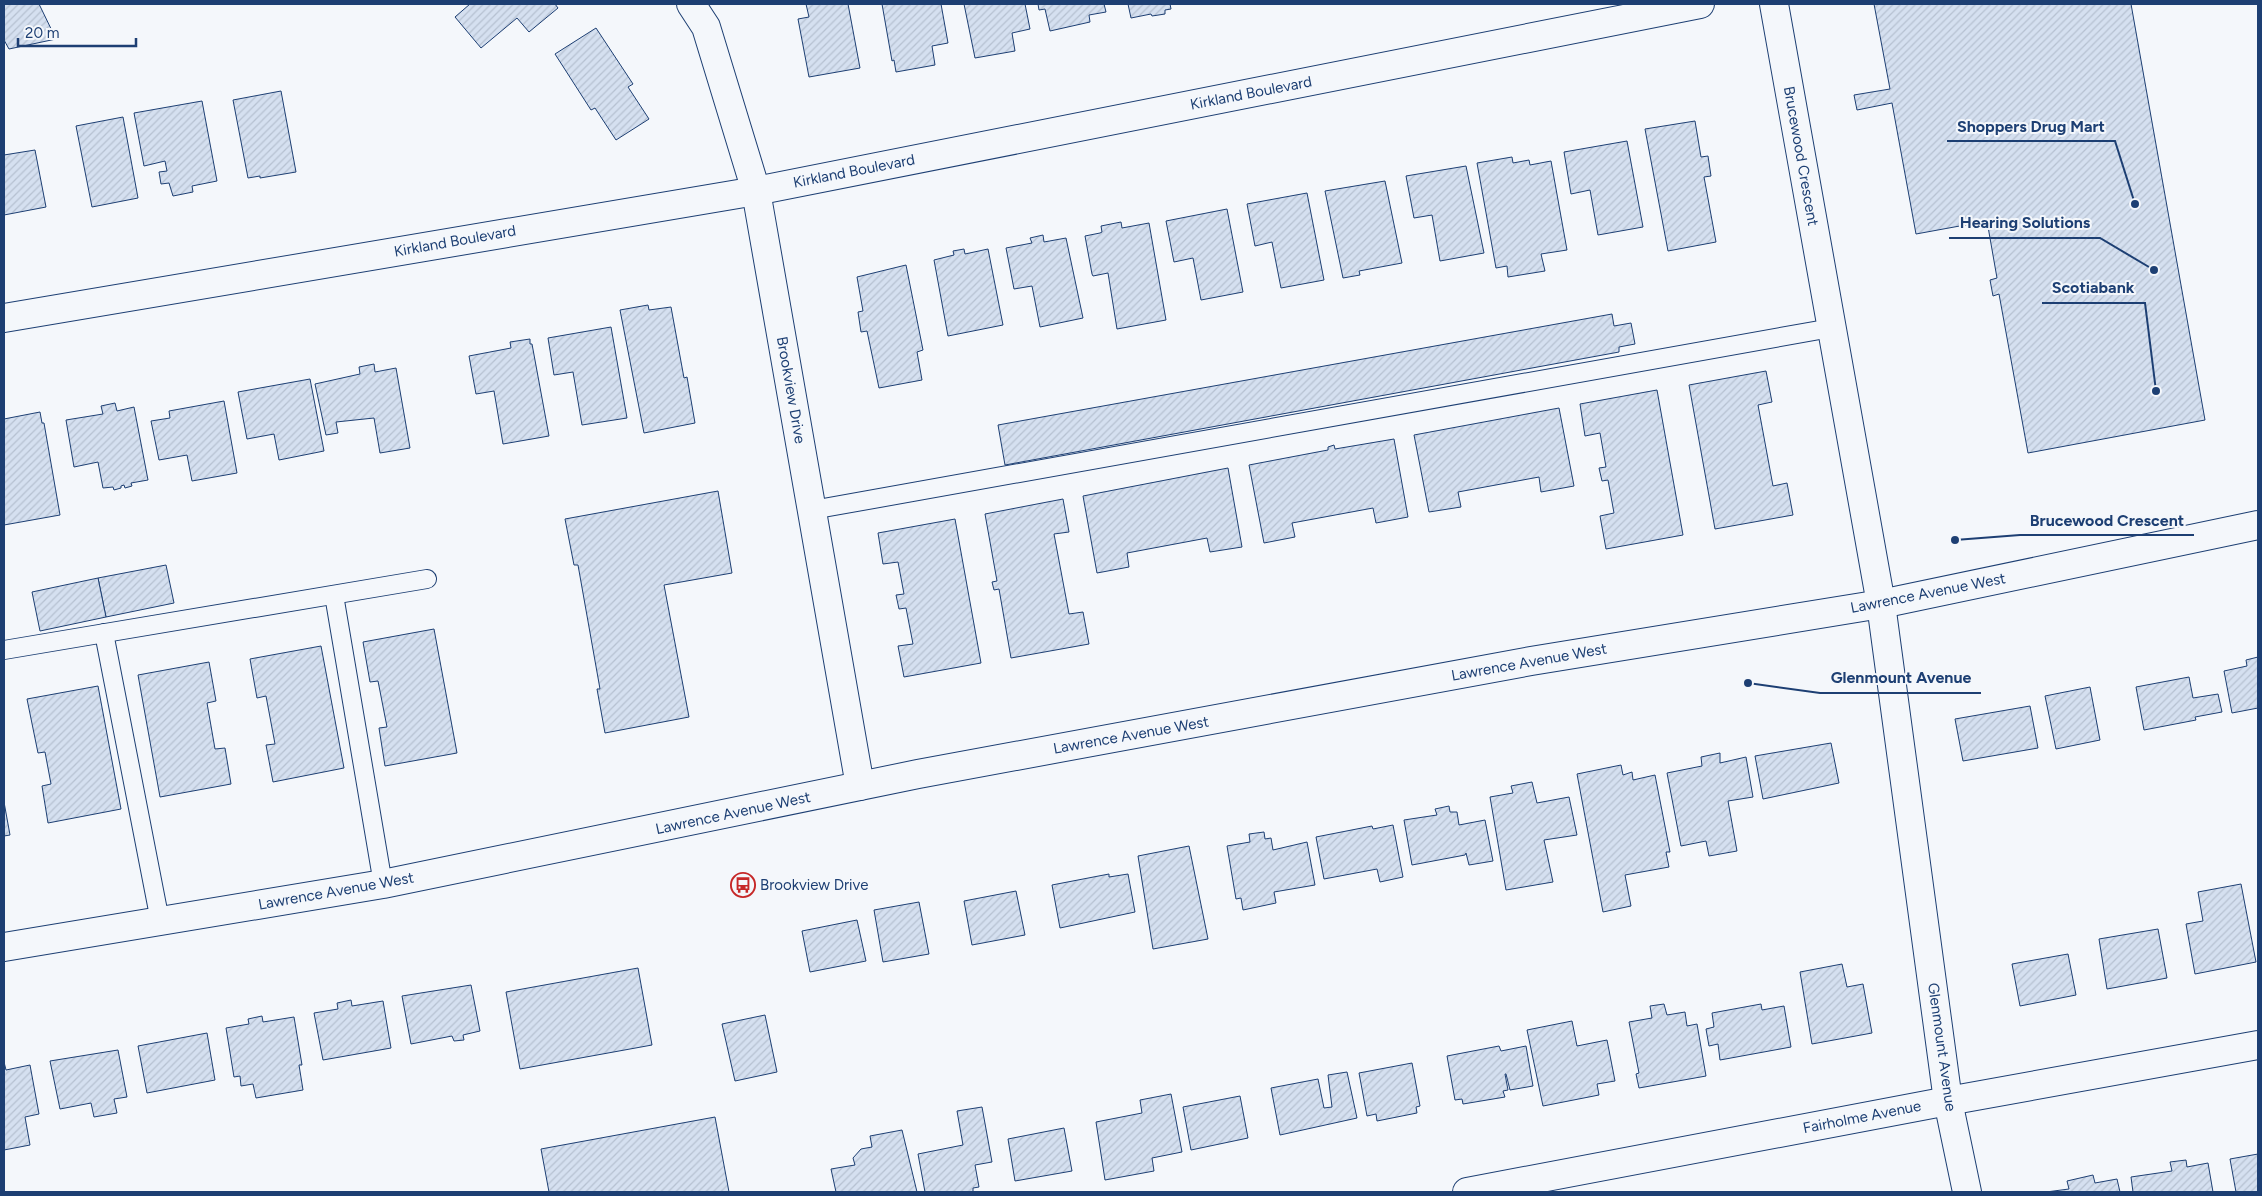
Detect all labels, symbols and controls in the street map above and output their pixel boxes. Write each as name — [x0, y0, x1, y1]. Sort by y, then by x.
scale bar — [18, 15, 135, 47]
text: 20 m — [25, 24, 59, 42]
street label: Kirkland Boulevard — [1189, 72, 1313, 114]
street label: Brucewood Crescent — [1780, 85, 1822, 228]
callout: Shoppers Drug Mart — [1947, 110, 2115, 141]
text: Shoppers Drug Mart — [1957, 117, 2105, 136]
street label: Kirkland Boulevard — [792, 150, 916, 192]
callout: Hearing Solutions — [1949, 207, 2100, 238]
text: Hearing Solutions — [1960, 213, 2091, 232]
street label: Kirkland Boulevard — [393, 221, 517, 261]
callout: Scotiabank — [2042, 272, 2145, 303]
text: Scotiabank — [2052, 278, 2135, 297]
street label: Brookview Drive — [773, 335, 809, 445]
callout: Brucewood Crescent — [2020, 504, 2194, 535]
text: Brucewood Crescent — [2030, 511, 2184, 530]
street label: Lawrence Avenue West — [1849, 569, 2007, 617]
street label: Lawrence Avenue West — [1450, 639, 1609, 685]
callout: Glenmount Avenue — [1820, 662, 1981, 693]
text: Glenmount Avenue — [1831, 668, 1971, 687]
street label: Lawrence Avenue West — [1052, 712, 1211, 758]
street label: Lawrence Avenue West — [654, 788, 812, 838]
street label: Lawrence Avenue West — [257, 868, 416, 914]
bus stop icon: Brookview Drive — [730, 872, 756, 898]
place label: Brookview Drive — [760, 876, 868, 894]
street label: Glenmount Avenue — [1924, 982, 1960, 1112]
street label: Fairholme Avenue — [1801, 1097, 1923, 1137]

